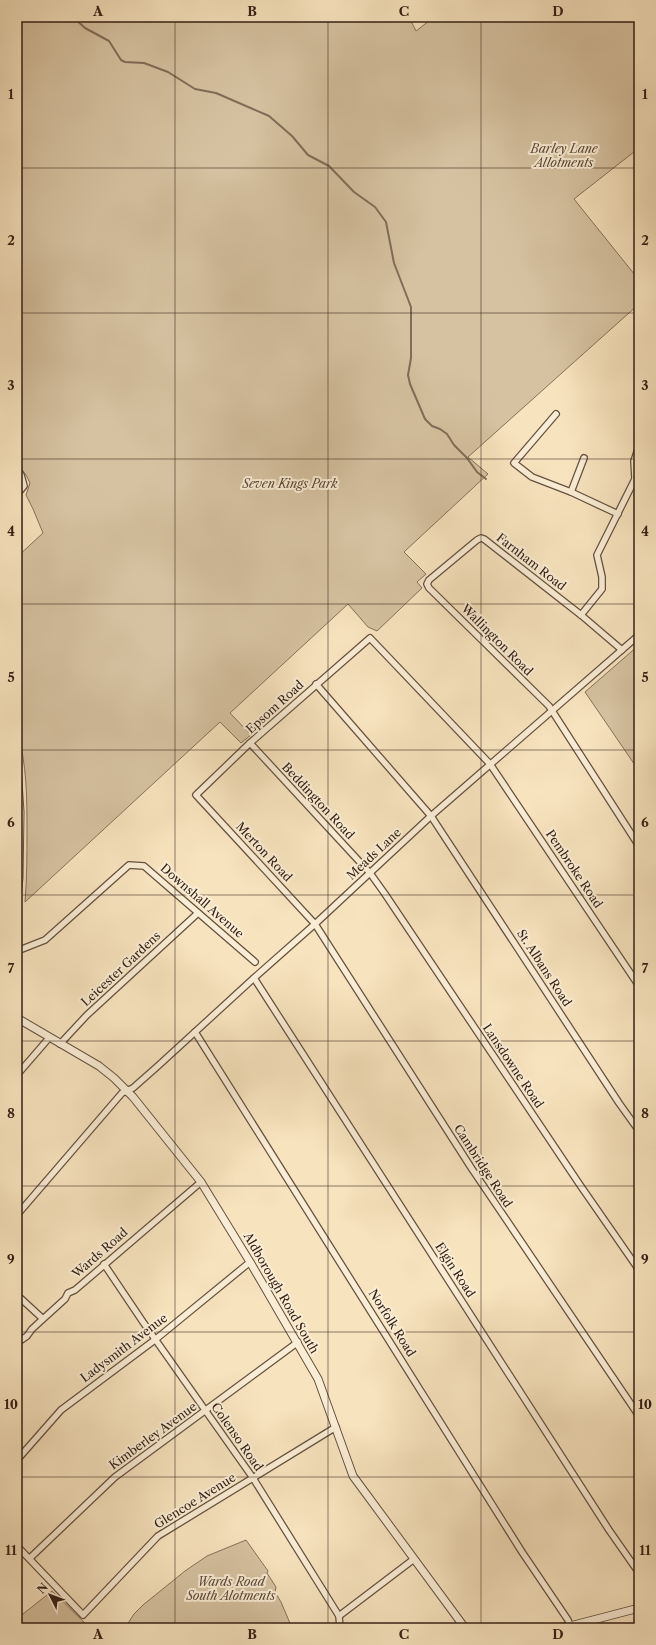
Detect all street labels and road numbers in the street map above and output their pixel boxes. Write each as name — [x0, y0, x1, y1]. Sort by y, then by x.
street label: Farnham Road — [494, 530, 570, 594]
street label: Wallington Road — [458, 600, 537, 679]
street label: Epsom Road — [243, 676, 307, 736]
street label: Beddington Road — [279, 759, 358, 843]
street label: Merton Road — [233, 819, 296, 885]
street label: Meads Lane — [343, 824, 404, 883]
street label: Pembroke Road — [543, 827, 606, 911]
street label: Downshall Avenue — [158, 860, 247, 941]
street label: St. Albans Road — [514, 926, 575, 1010]
street label: Leicester Gardens — [78, 928, 163, 1009]
street label: Lansdowne Road — [480, 1021, 547, 1111]
street label: Cambridge Road — [451, 1121, 516, 1211]
street label: Wards Road — [68, 1224, 131, 1281]
street label: Aldborough Road South — [240, 1229, 323, 1357]
street label: Elgin Road — [432, 1240, 479, 1300]
street label: Norfolk Road — [366, 1286, 419, 1360]
street label: Ladysmith Avenue — [77, 1310, 170, 1385]
street label: Kimberley Avenue — [106, 1399, 200, 1472]
street label: Colenso Road — [208, 1400, 267, 1474]
street label: Glencoe Avenue — [151, 1469, 238, 1532]

